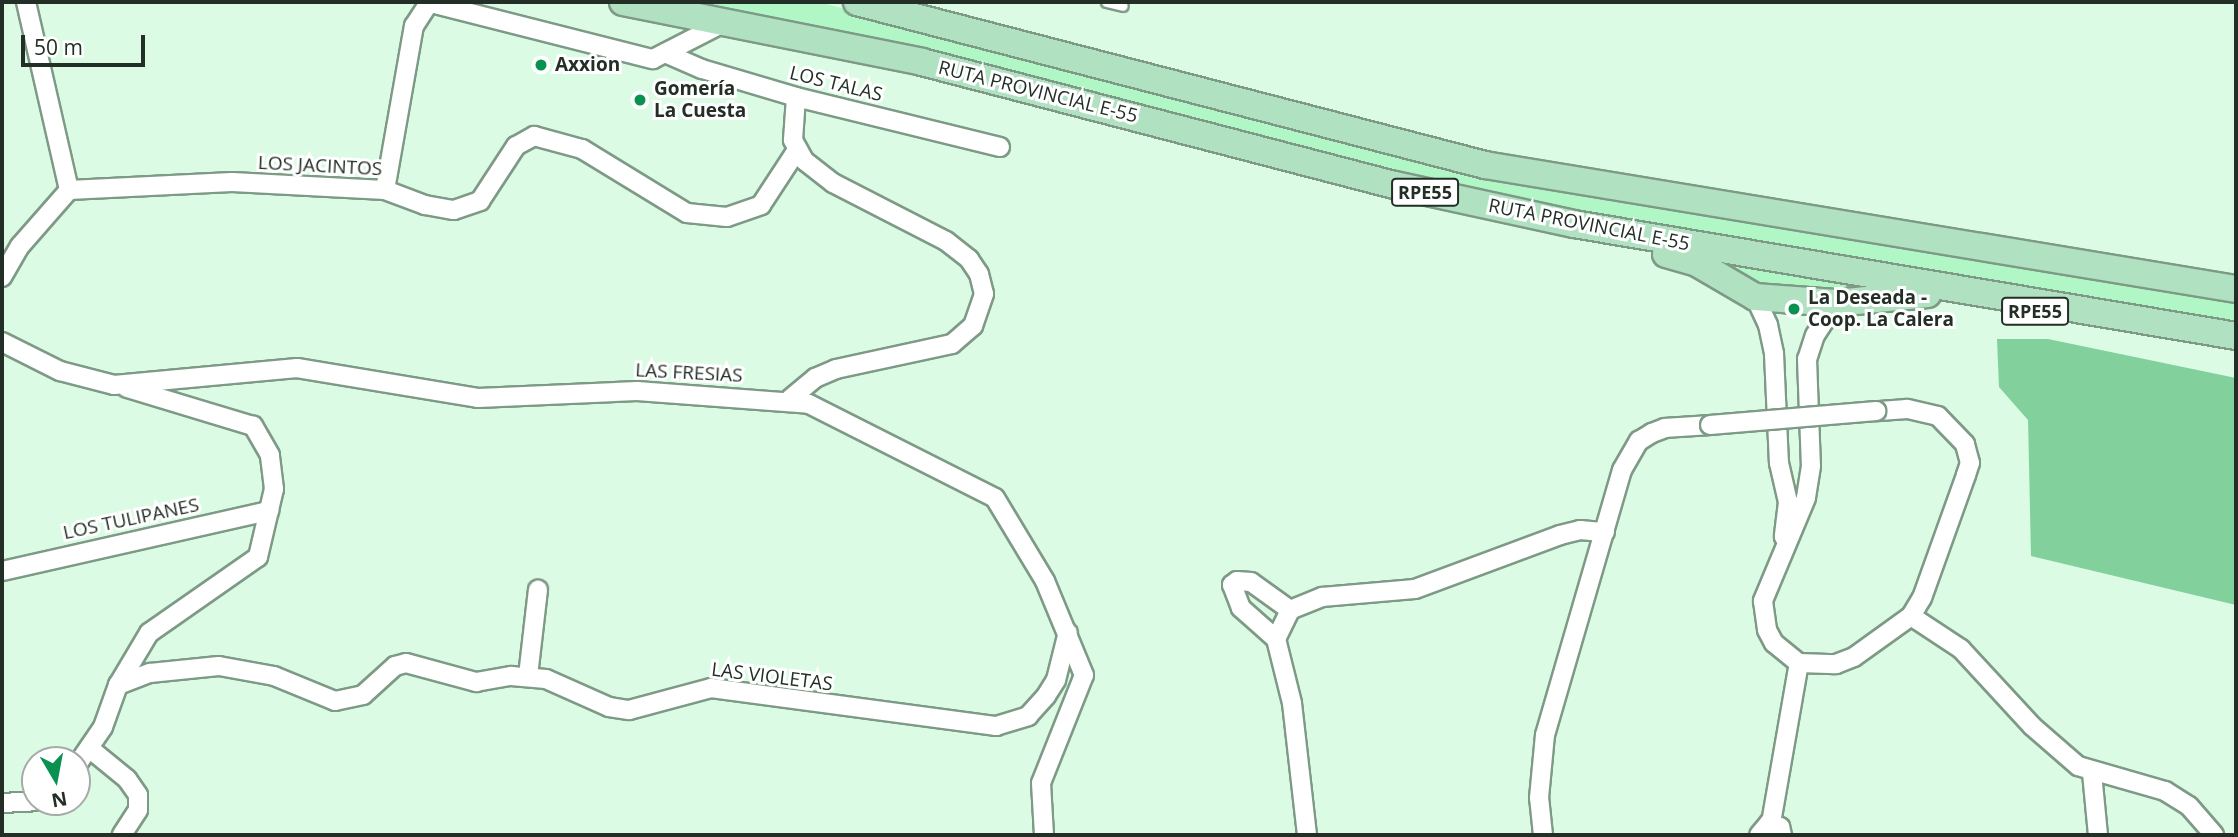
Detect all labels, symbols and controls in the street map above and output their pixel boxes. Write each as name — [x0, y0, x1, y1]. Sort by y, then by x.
scale bar — [24, 21, 149, 65]
text: 50 m — [34, 33, 83, 61]
place label: Axxion — [555, 54, 620, 76]
street label: RUTA PROVINCIAL E-55 — [936, 56, 1140, 128]
marker: Axxion — [533, 57, 549, 73]
street label: LOS TALAS — [787, 61, 885, 107]
place label: Gomería La Cuesta — [654, 78, 746, 122]
marker: Gomería La Cuesta — [632, 92, 648, 108]
street label: LOS JACINTOS — [257, 151, 383, 181]
road number: RPE55 — [1390, 177, 1460, 206]
street label: RUTA PROVINCIAL E-55 — [1486, 194, 1692, 256]
place label: La Deseada - Coop. La Calera — [1808, 287, 1954, 331]
road number: RPE55 — [2000, 296, 2070, 326]
marker: La Deseada - Coop. La Calera — [1786, 301, 1802, 317]
street label: LAS FRESIAS — [635, 359, 743, 387]
street label: LOS TULIPANES — [61, 493, 201, 545]
street label: LAS VIOLETAS — [710, 658, 834, 696]
north arrow — [21, 746, 91, 816]
text: N — [49, 786, 69, 814]

